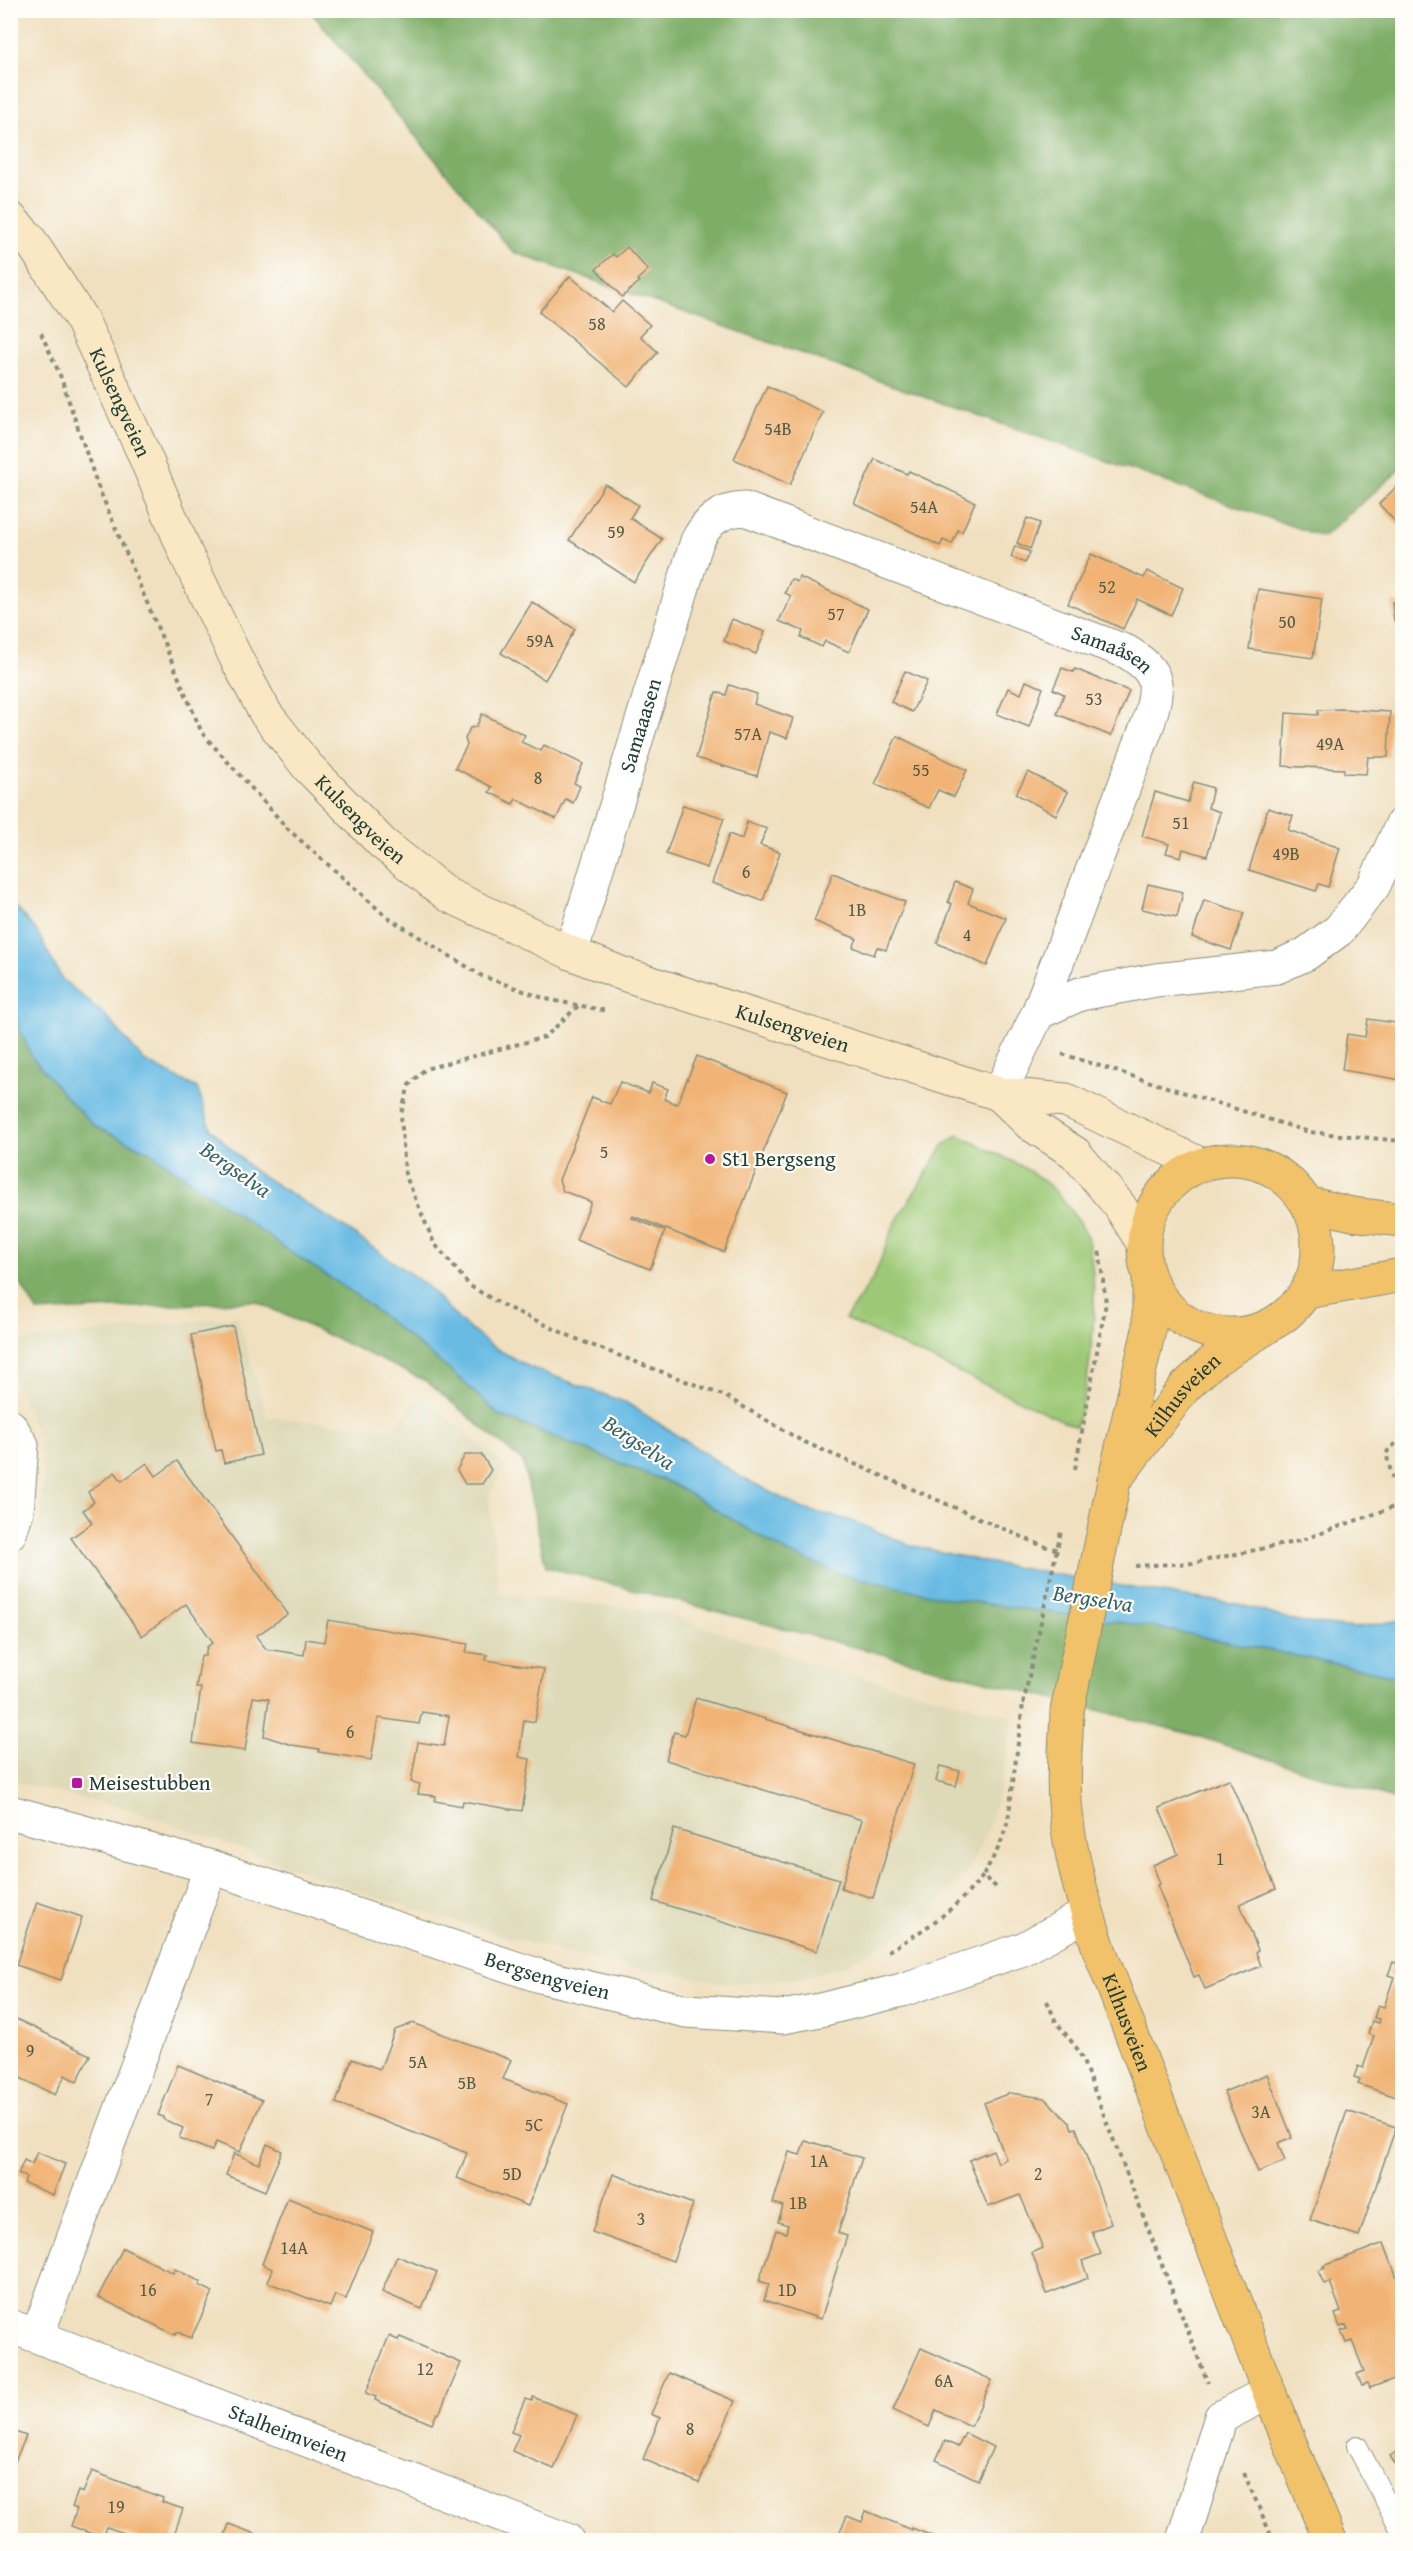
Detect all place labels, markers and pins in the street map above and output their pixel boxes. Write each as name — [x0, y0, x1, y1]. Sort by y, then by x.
place label: St1 Bergseng — [722, 1143, 836, 1174]
marker: St1 Bergseng — [703, 1152, 717, 1166]
place label: Meisestubben — [89, 1767, 211, 1798]
marker: Meisestubben — [70, 1776, 84, 1790]

